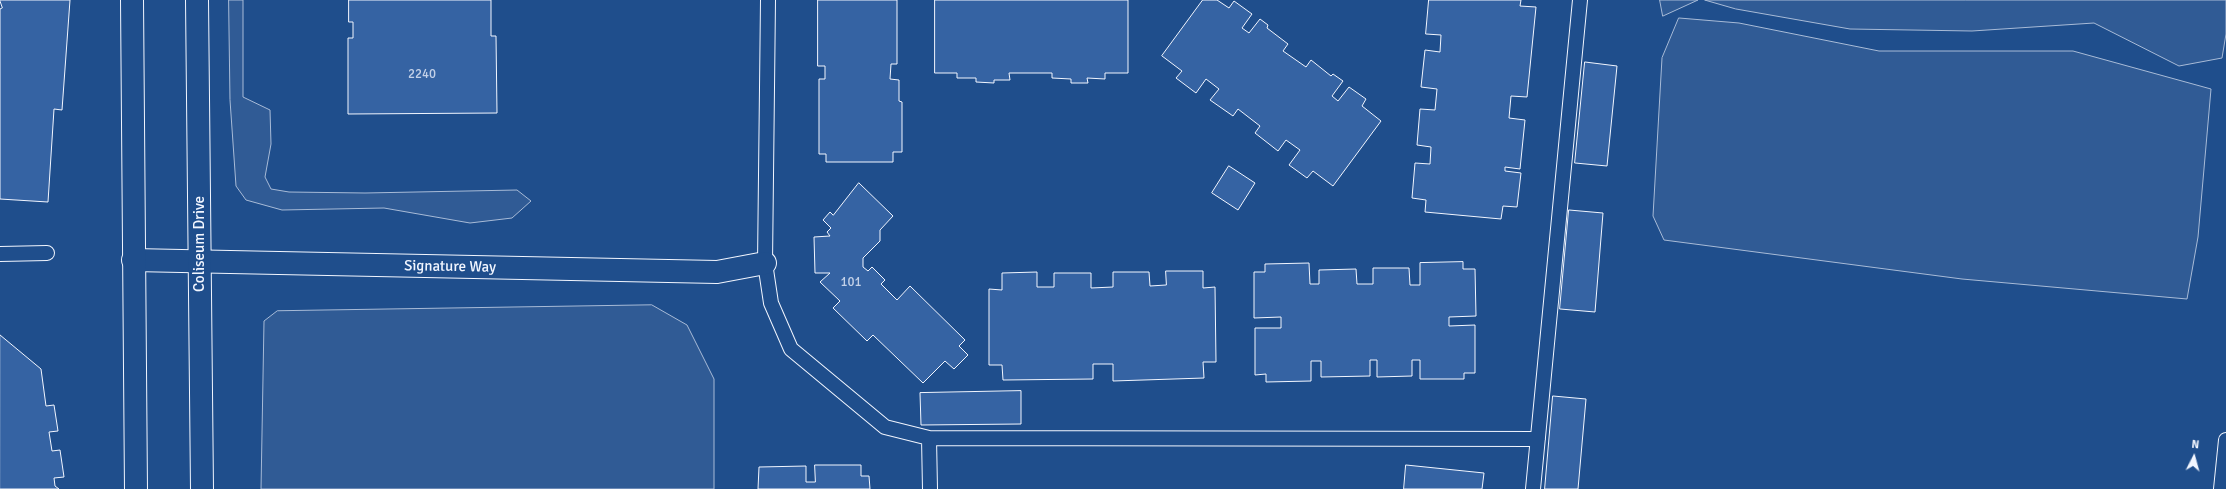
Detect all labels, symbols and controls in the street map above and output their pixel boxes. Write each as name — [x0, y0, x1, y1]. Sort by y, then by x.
house number: 2240 — [408, 67, 436, 83]
street label: Coliseum Drive — [191, 196, 209, 292]
street label: Signature Way — [404, 257, 496, 277]
house number: 101 — [840, 275, 862, 291]
north arrow — [2174, 437, 2214, 477]
text: N — [2191, 438, 2200, 451]

